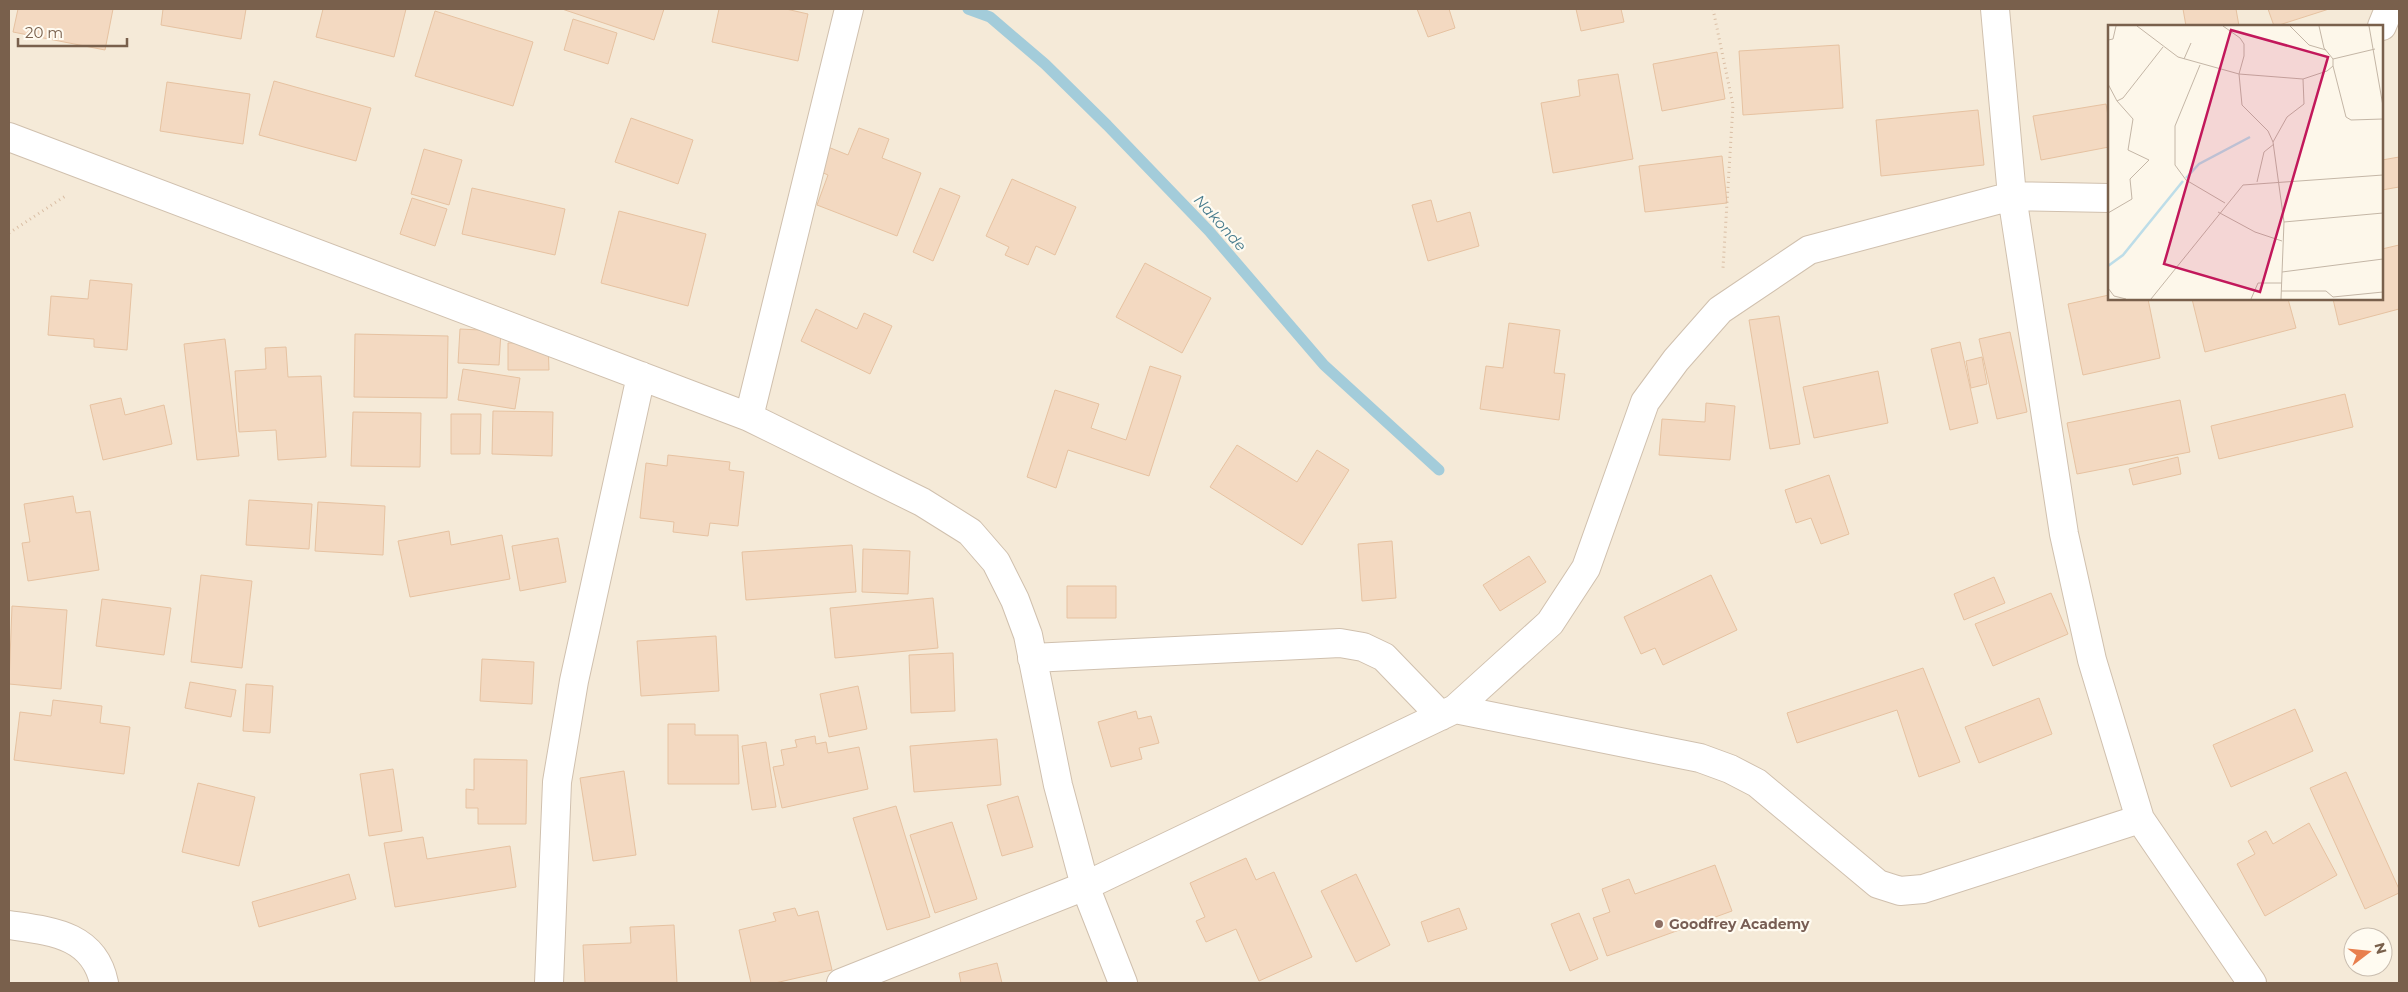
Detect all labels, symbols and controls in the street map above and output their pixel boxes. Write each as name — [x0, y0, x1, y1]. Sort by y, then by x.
scale bar — [18, 15, 126, 47]
text: 20 m — [25, 23, 63, 42]
inset map — [2108, 25, 2383, 300]
water label: Nakonde — [1190, 190, 1251, 255]
place label: Goodfrey Academy — [1669, 915, 1810, 933]
marker: Goodfrey Academy — [1653, 918, 1665, 930]
north arrow — [2343, 927, 2393, 977]
text: N — [2370, 940, 2391, 956]

